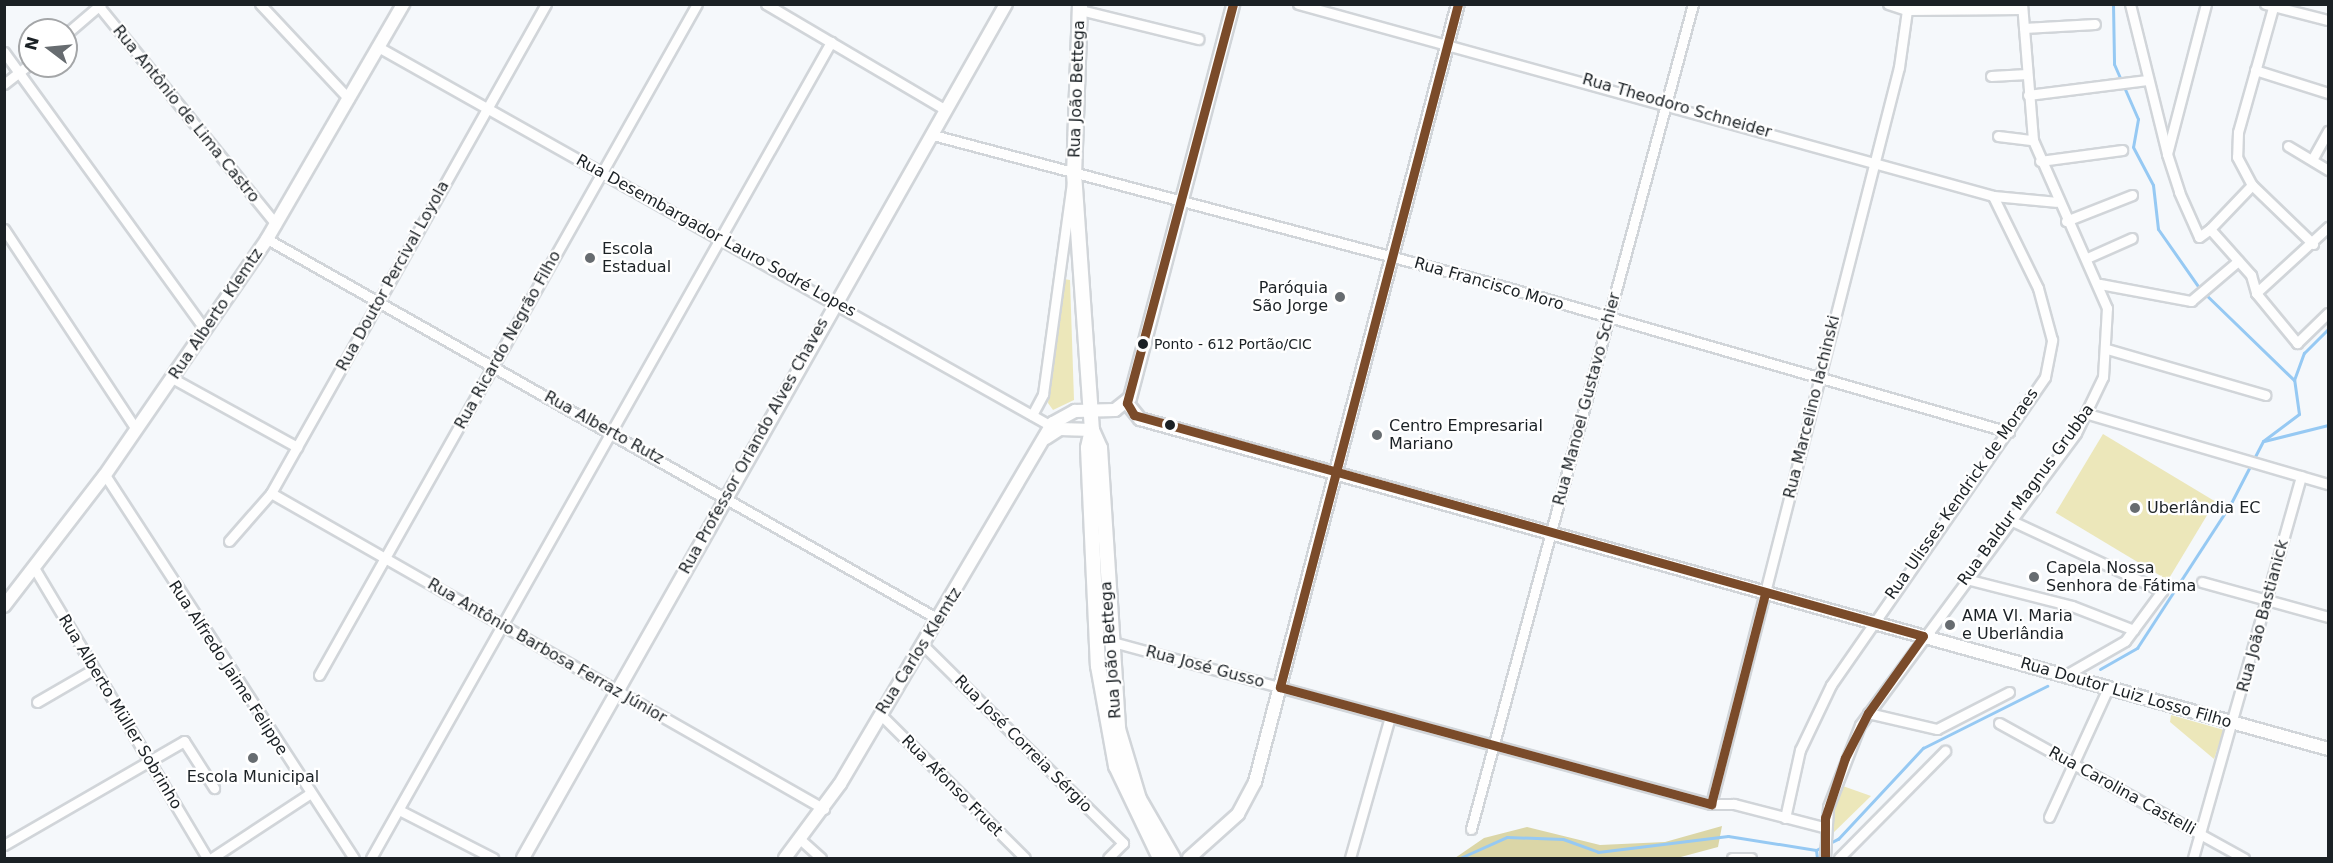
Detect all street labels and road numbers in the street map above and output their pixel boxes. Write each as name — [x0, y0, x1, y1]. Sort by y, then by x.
street label: Rua João Bettega — [1065, 20, 1089, 158]
street label: Rua Antônio de Lima Castro — [109, 21, 263, 207]
street label: Rua Theodoro Schneider — [1580, 70, 1774, 142]
street label: Rua Desembargador Lauro Sodré Lopes — [573, 151, 859, 321]
street label: Rua Doutor Percival Loyola — [333, 178, 453, 374]
street label: Rua Alberto Klemtz — [165, 245, 267, 383]
street label: Rua Ricardo Negrão Filho — [451, 247, 565, 433]
street label: Rua Francisco Moro — [1412, 253, 1566, 315]
street label: Rua Manoel Gustavo Schier — [1549, 290, 1625, 508]
street label: Rua Marcelino Iachinski — [1780, 314, 1844, 500]
street label: Rua Professor Orlando Alves Chaves — [675, 315, 833, 577]
street label: Rua Ulisses Kendrick de Moraes — [1882, 385, 2042, 603]
street label: Rua Alberto Rutz — [541, 387, 667, 469]
street label: Rua Baldur Magnus Grubba — [1954, 401, 2098, 589]
street label: Rua João Bastianick — [2233, 538, 2293, 694]
street label: Rua Antônio Barbosa Ferraz Júnior — [424, 575, 670, 727]
street label: Rua Alfredo Jaime Felippe — [164, 577, 292, 759]
street label: Rua João Bettega — [1097, 581, 1125, 719]
street label: Rua Carlos Klemtz — [872, 584, 966, 718]
street label: Rua Alberto Müller Sobrinho — [54, 611, 186, 813]
street label: Rua José Gusso — [1143, 642, 1267, 692]
street label: Rua Doutor Luiz Losso Filho — [2018, 654, 2234, 732]
street label: Rua José Correia Sérgio — [950, 671, 1096, 817]
street label: Rua Afonso Fruet — [897, 731, 1007, 841]
street label: Rua Carolina Castelli — [2045, 743, 2199, 839]

